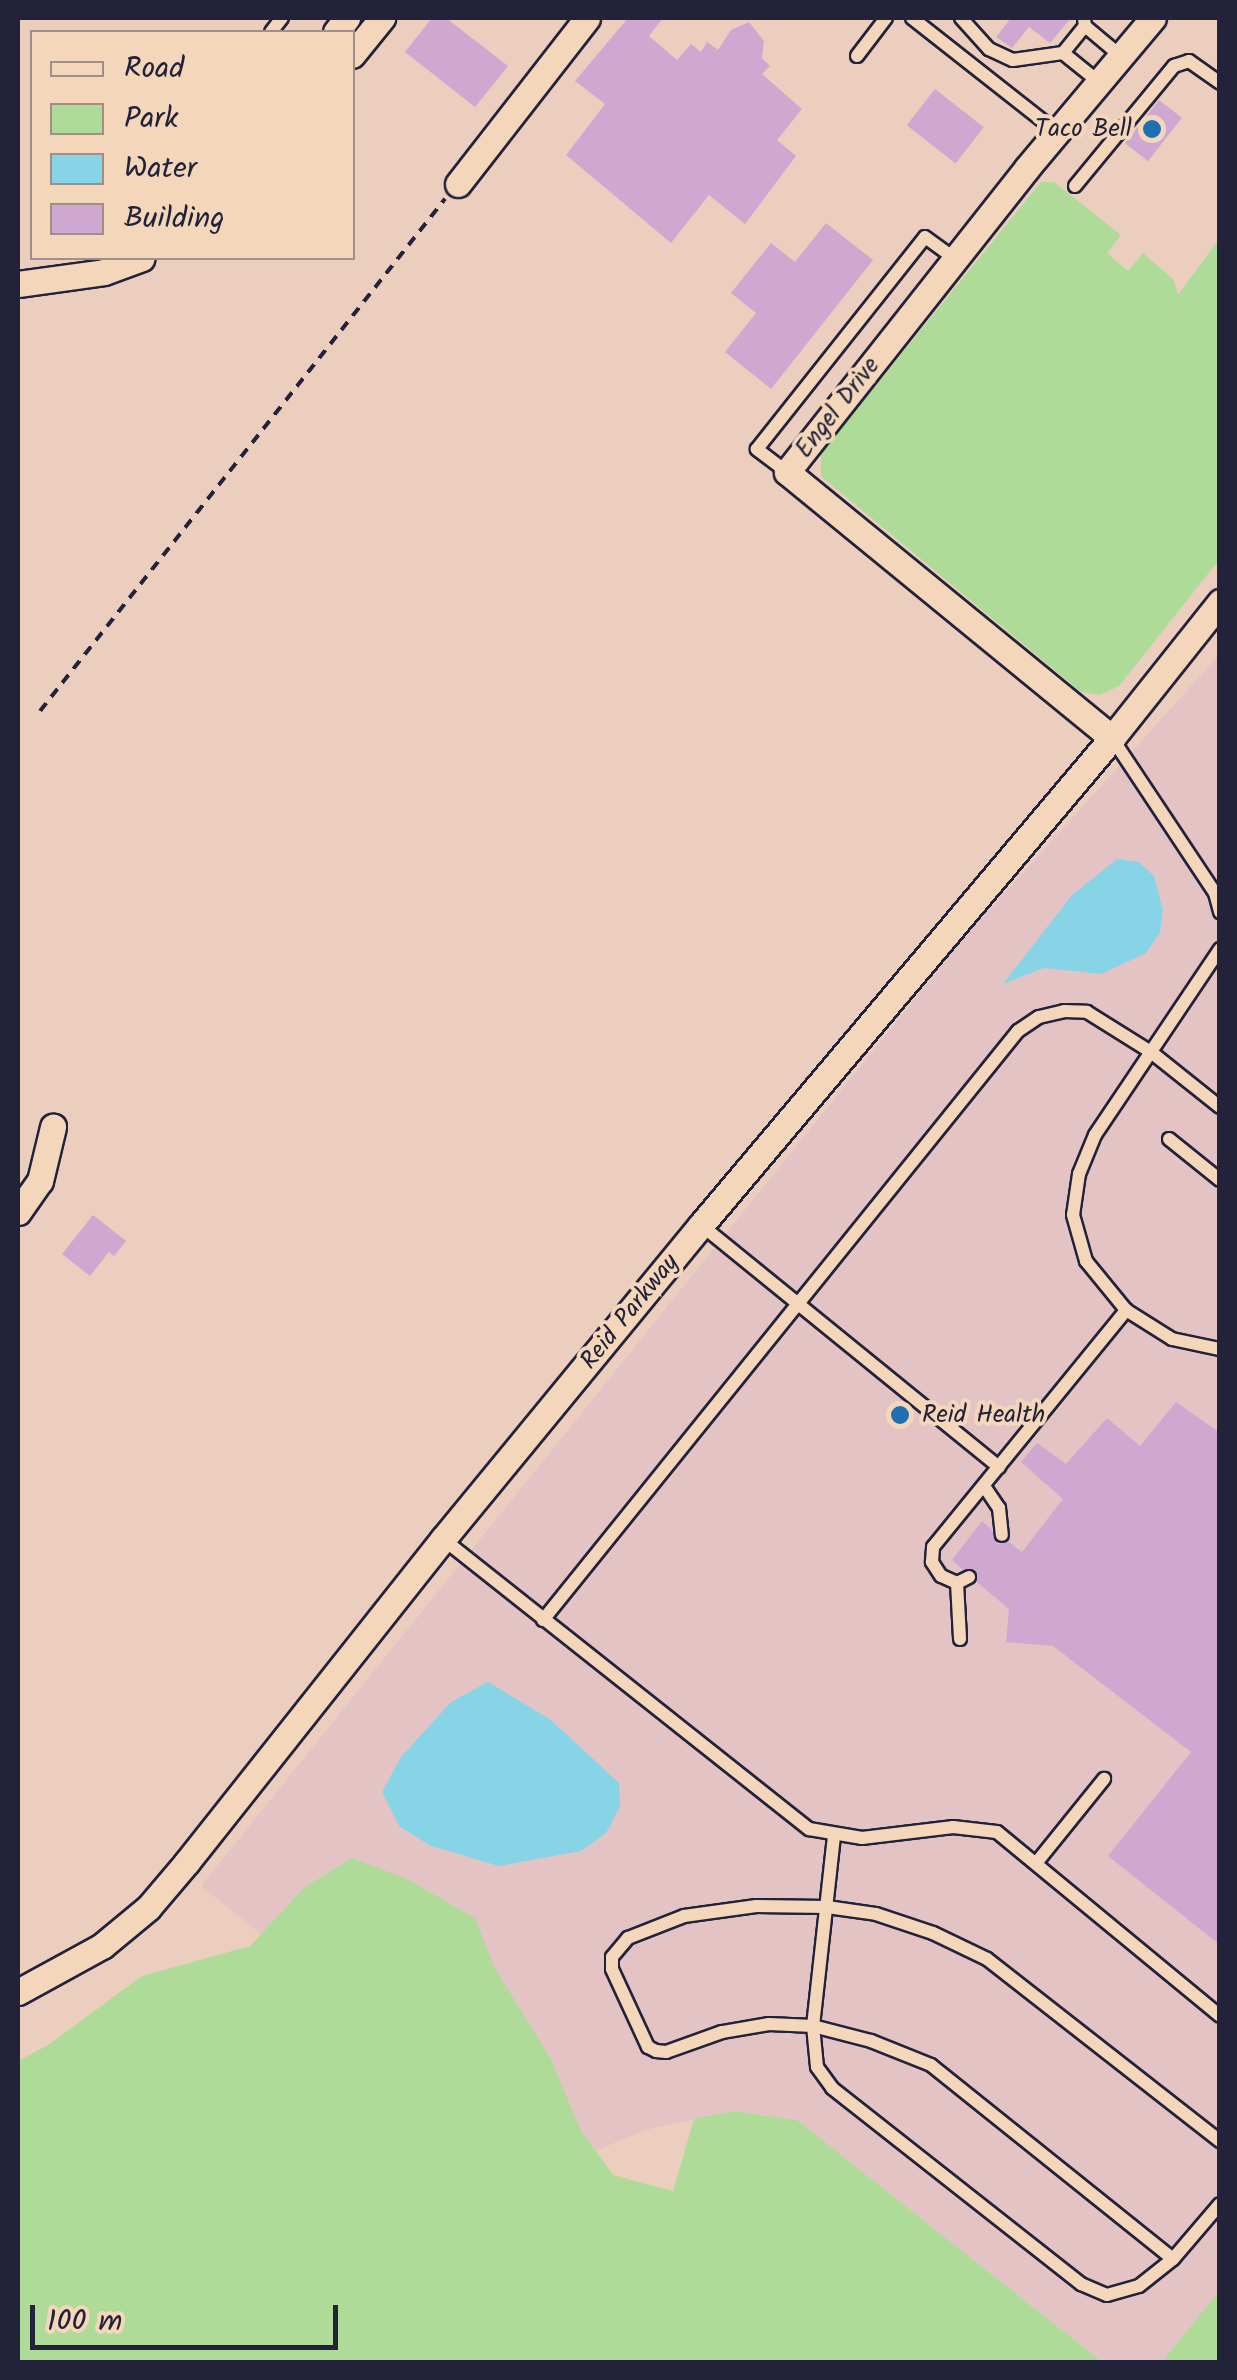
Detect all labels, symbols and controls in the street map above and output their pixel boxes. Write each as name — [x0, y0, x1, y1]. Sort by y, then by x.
legend — [30, 30, 355, 260]
text: Road — [124, 45, 184, 93]
text: Park — [124, 95, 178, 143]
place label: Taco Bell — [1035, 114, 1132, 144]
marker: Taco Bell — [1141, 118, 1163, 140]
text: Water — [124, 145, 197, 193]
text: Building — [124, 195, 224, 243]
street label: Engel Drive — [789, 352, 887, 464]
street label: Reid Parkway — [574, 1248, 686, 1376]
place label: Reid Health — [922, 1400, 1045, 1430]
marker: Reid Health — [887, 1402, 913, 1428]
scale bar — [35, 2285, 342, 2347]
text: 100 m — [47, 2298, 122, 2346]

